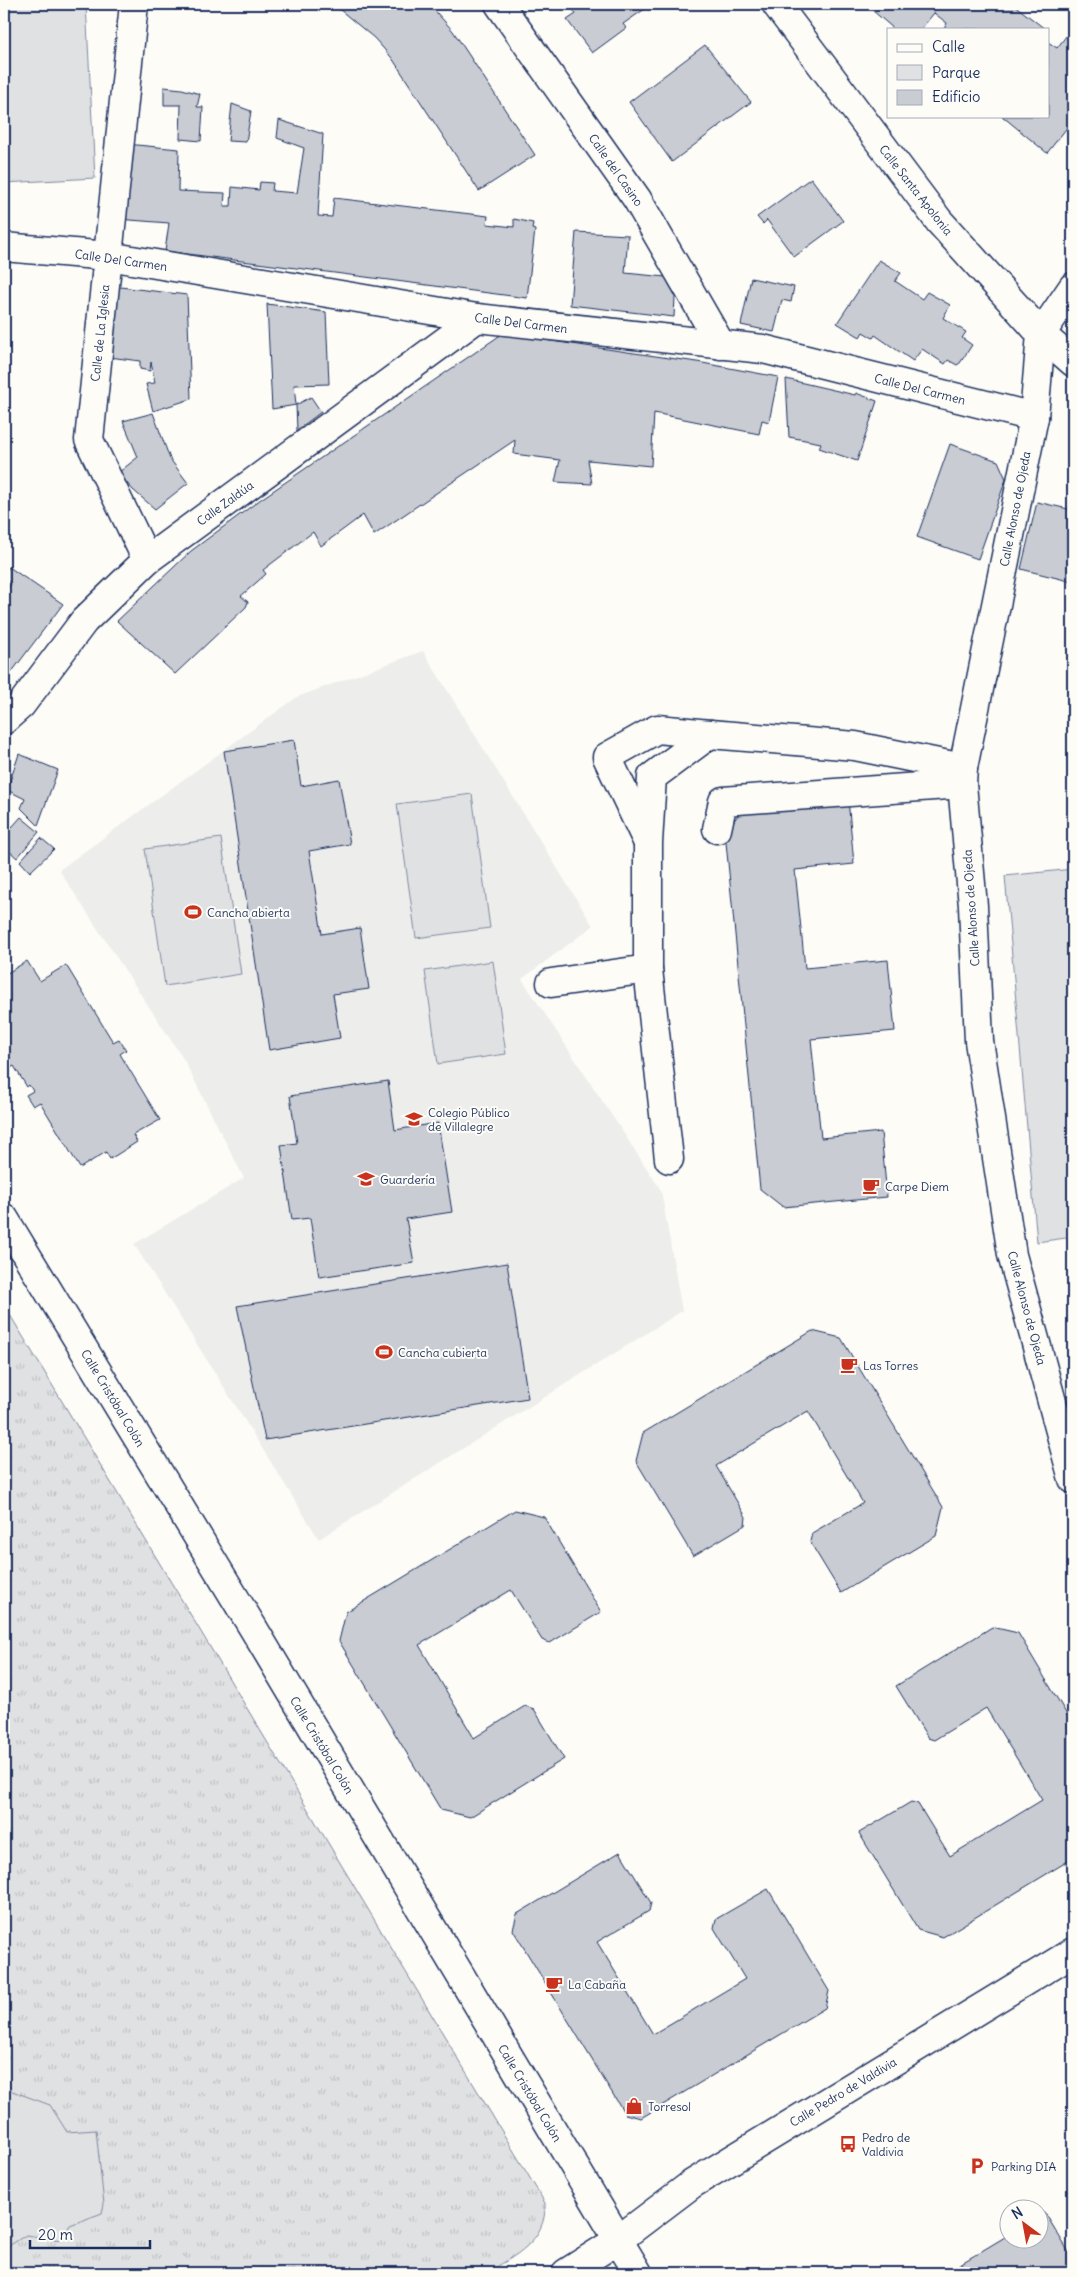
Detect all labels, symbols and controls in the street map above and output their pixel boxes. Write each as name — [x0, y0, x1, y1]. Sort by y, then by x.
legend — [887, 28, 1050, 118]
text: Calle — [932, 37, 965, 56]
text: Parque — [932, 63, 980, 82]
text: Edificio — [932, 87, 980, 106]
street label: Calle del Casino — [586, 131, 647, 209]
street label: Calle Santa Apolonia — [876, 142, 956, 238]
street label: Calle Del Carmen — [74, 246, 168, 274]
street label: Calle de La Iglesia — [87, 283, 113, 382]
street label: Calle Del Carmen — [474, 310, 568, 336]
street label: Calle Del Carmen — [873, 370, 967, 408]
street label: Calle Alonso de Ojeda — [996, 450, 1034, 568]
street label: Calle Zaldúa — [194, 477, 256, 529]
street label: Calle Alonso de Ojeda — [959, 849, 983, 967]
sports icon: Cancha abierta — [183, 902, 203, 922]
place label: Cancha abierta — [207, 905, 290, 920]
place label: Colegio Público de Villalegre — [428, 1105, 510, 1134]
school or university icon: Colegio Público de Villalegre — [404, 1109, 424, 1129]
school or university icon: Guardería — [356, 1169, 376, 1189]
place label: Guardería — [380, 1172, 435, 1187]
cafe icon: Carpe Diem — [861, 1176, 881, 1196]
place label: Carpe Diem — [885, 1179, 949, 1194]
street label: Calle Alonso de Ojeda — [1005, 1249, 1049, 1367]
sports icon: Cancha cubierta — [374, 1342, 394, 1362]
place label: Cancha cubierta — [398, 1345, 487, 1360]
street label: Calle Cristóbal Colón — [78, 1347, 148, 1449]
cafe icon: Las Torres — [839, 1355, 859, 1375]
place label: Las Torres — [863, 1358, 918, 1373]
street label: Calle Cristóbal Colón — [287, 1694, 357, 1796]
cafe icon: La Cabaña — [544, 1974, 564, 1994]
place label: La Cabaña — [568, 1977, 626, 1992]
street label: Calle Cristóbal Colón — [495, 2042, 565, 2144]
street label: Calle Pedro de Valdivia — [787, 2054, 899, 2130]
shop icon: Torresol — [624, 2096, 644, 2116]
place label: Torresol — [648, 2099, 691, 2114]
place label: Pedro de Valdivia — [862, 2130, 910, 2159]
bus stop icon: Pedro de Valdivia — [838, 2134, 858, 2154]
parking icon: Parking DIA — [967, 2156, 987, 2176]
place label: Parking DIA — [991, 2159, 1056, 2174]
north arrow — [1000, 2200, 1050, 2250]
text: N — [1008, 2203, 1026, 2223]
scale bar — [30, 2217, 150, 2249]
text: 20 m — [38, 2225, 73, 2244]

